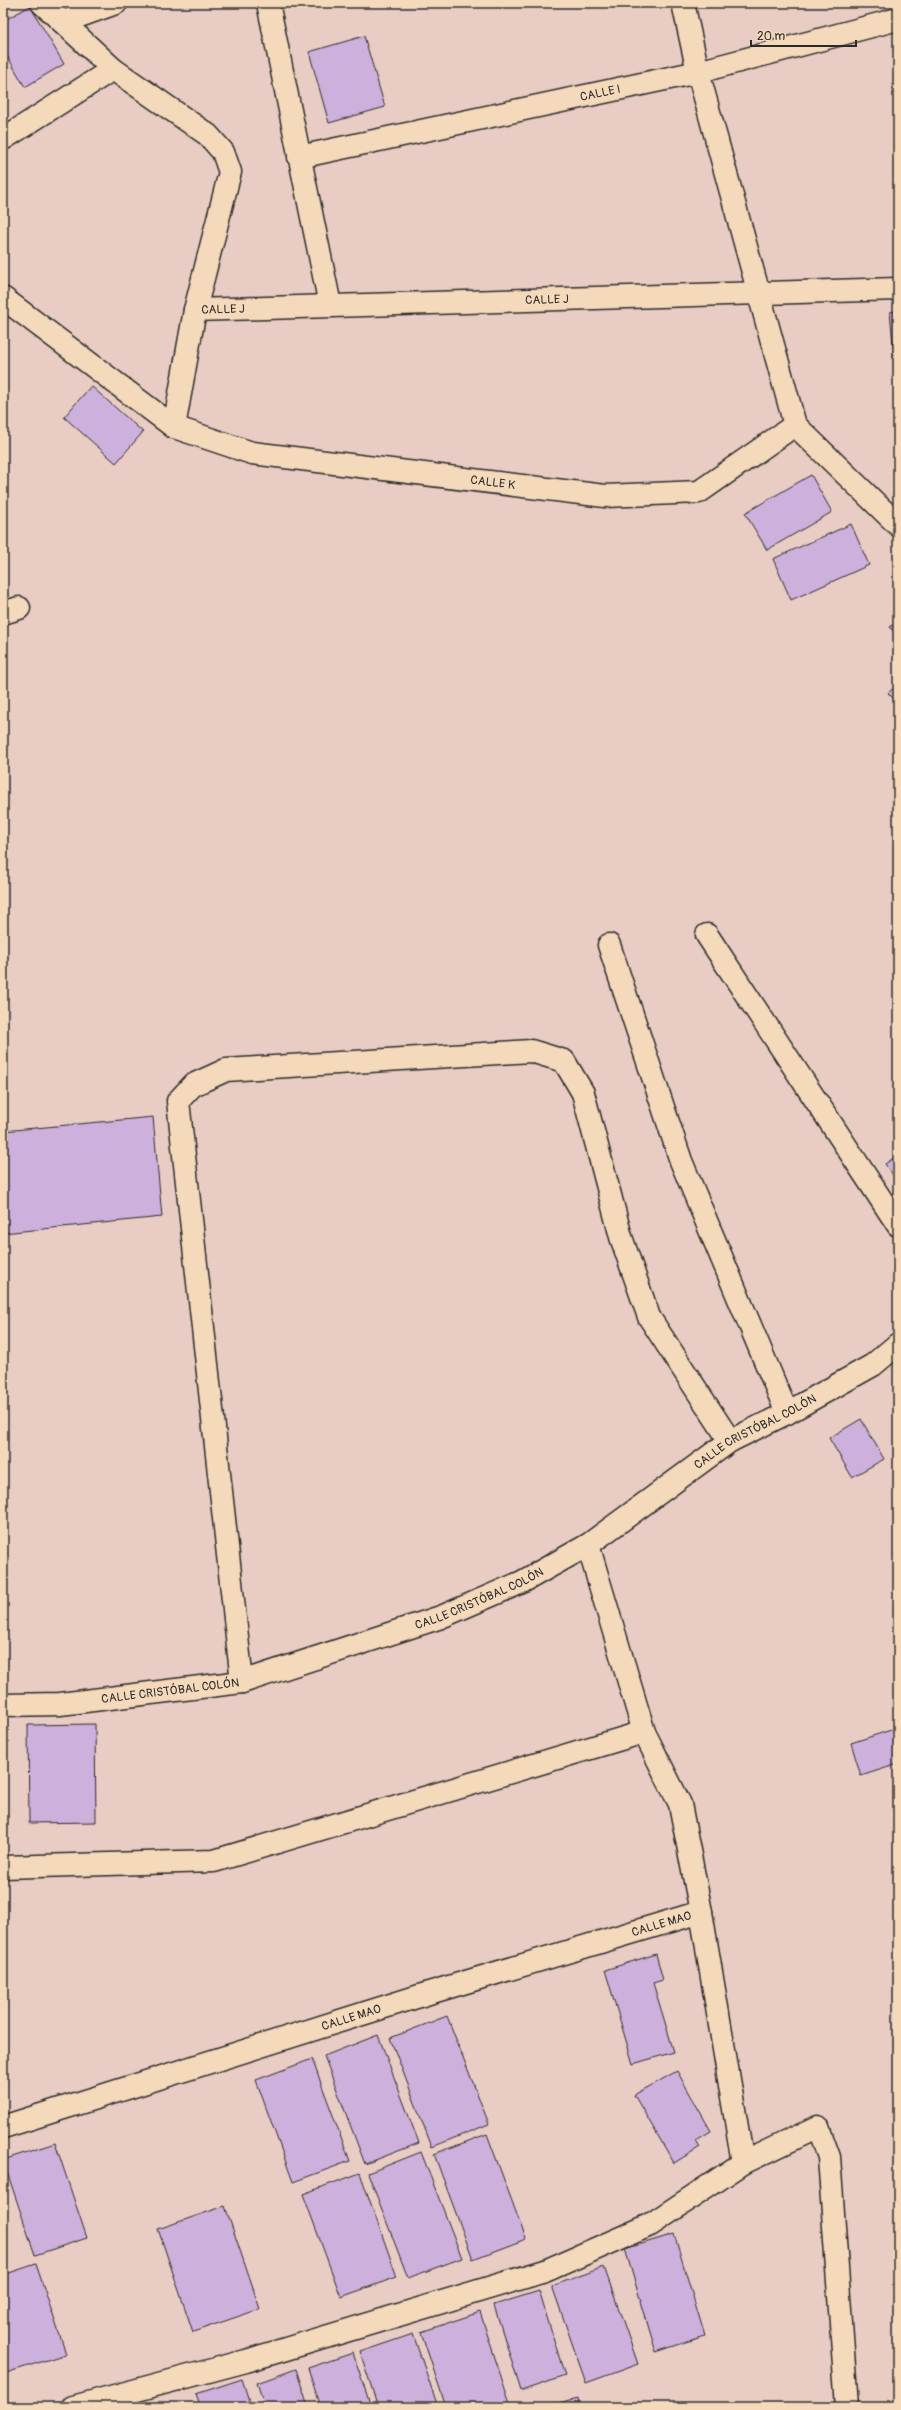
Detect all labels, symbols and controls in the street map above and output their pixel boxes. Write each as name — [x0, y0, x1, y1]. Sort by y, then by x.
scale bar — [751, 22, 856, 48]
text: 20 m — [757, 29, 786, 44]
street label: CALLE I — [579, 82, 622, 105]
street label: CALLE J — [525, 292, 569, 308]
street label: CALLE J — [201, 302, 245, 318]
street label: CALLE K — [470, 473, 516, 493]
street label: CALLE CRISTÓBAL COLÓN — [691, 1391, 819, 1473]
street label: CALLE CRISTÓBAL COLÓN — [413, 1564, 546, 1633]
street label: CALLE CRISTÓBAL COLÓN — [100, 1675, 240, 1707]
street label: CALLE MAO — [630, 1908, 694, 1940]
street label: CALLE MAO — [320, 2001, 383, 2034]

